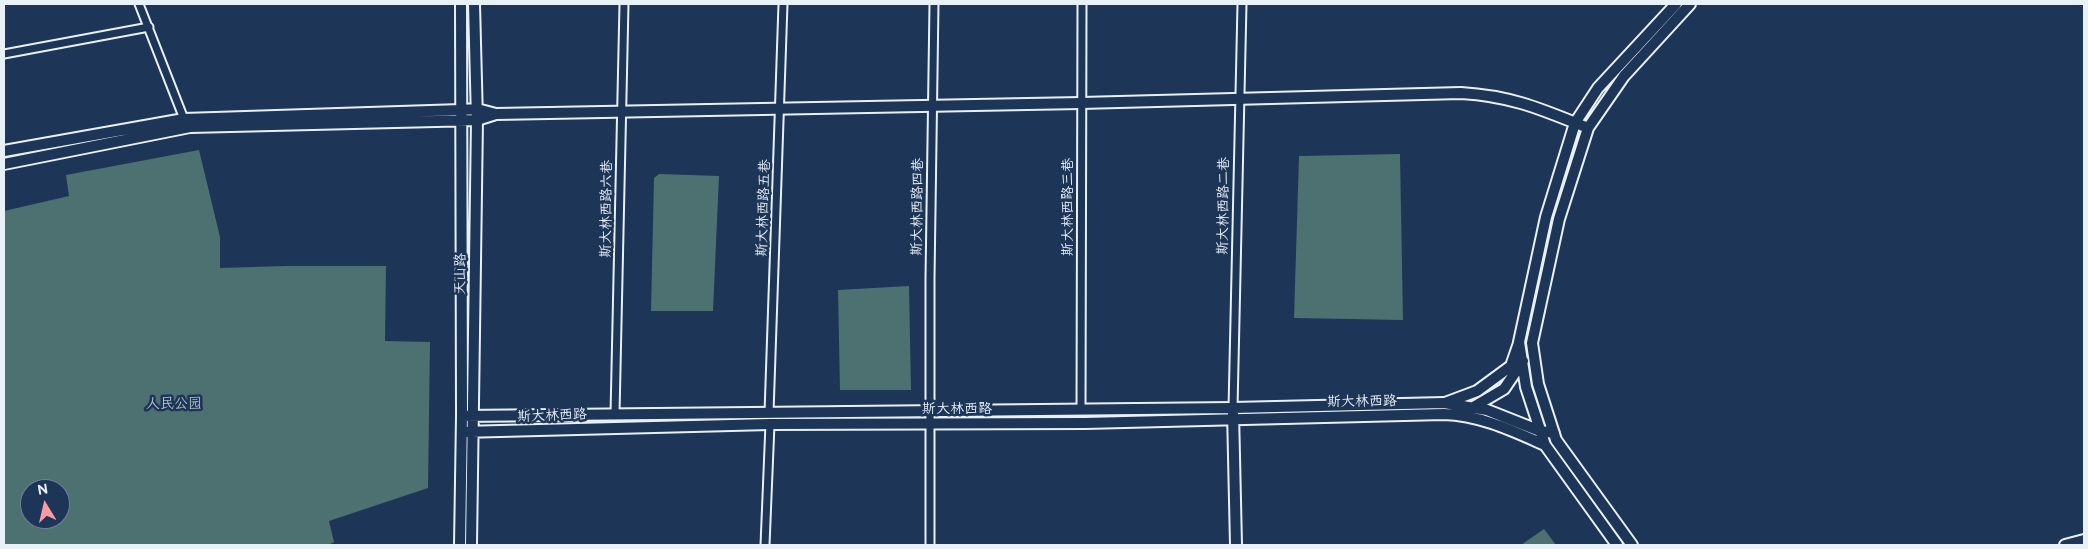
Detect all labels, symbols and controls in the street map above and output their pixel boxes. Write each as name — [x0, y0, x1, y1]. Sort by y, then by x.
street label: 斯大林西路二巷 — [1215, 157, 1233, 255]
street label: 斯大林西路四巷 — [909, 158, 927, 256]
street label: 斯大林西路三巷 — [1060, 158, 1076, 256]
street label: 斯大林西路五巷 — [754, 159, 774, 257]
street label: 斯大林西路六巷 — [598, 160, 616, 258]
street label: 天山路 — [452, 253, 470, 295]
street label: 斯大林西路 — [1327, 393, 1397, 411]
park label: 人民公园 — [146, 396, 202, 412]
street label: 斯大林西路 — [922, 401, 992, 417]
street label: 斯大林西路 — [517, 406, 587, 426]
north arrow — [20, 479, 70, 529]
text: N — [36, 480, 49, 499]

